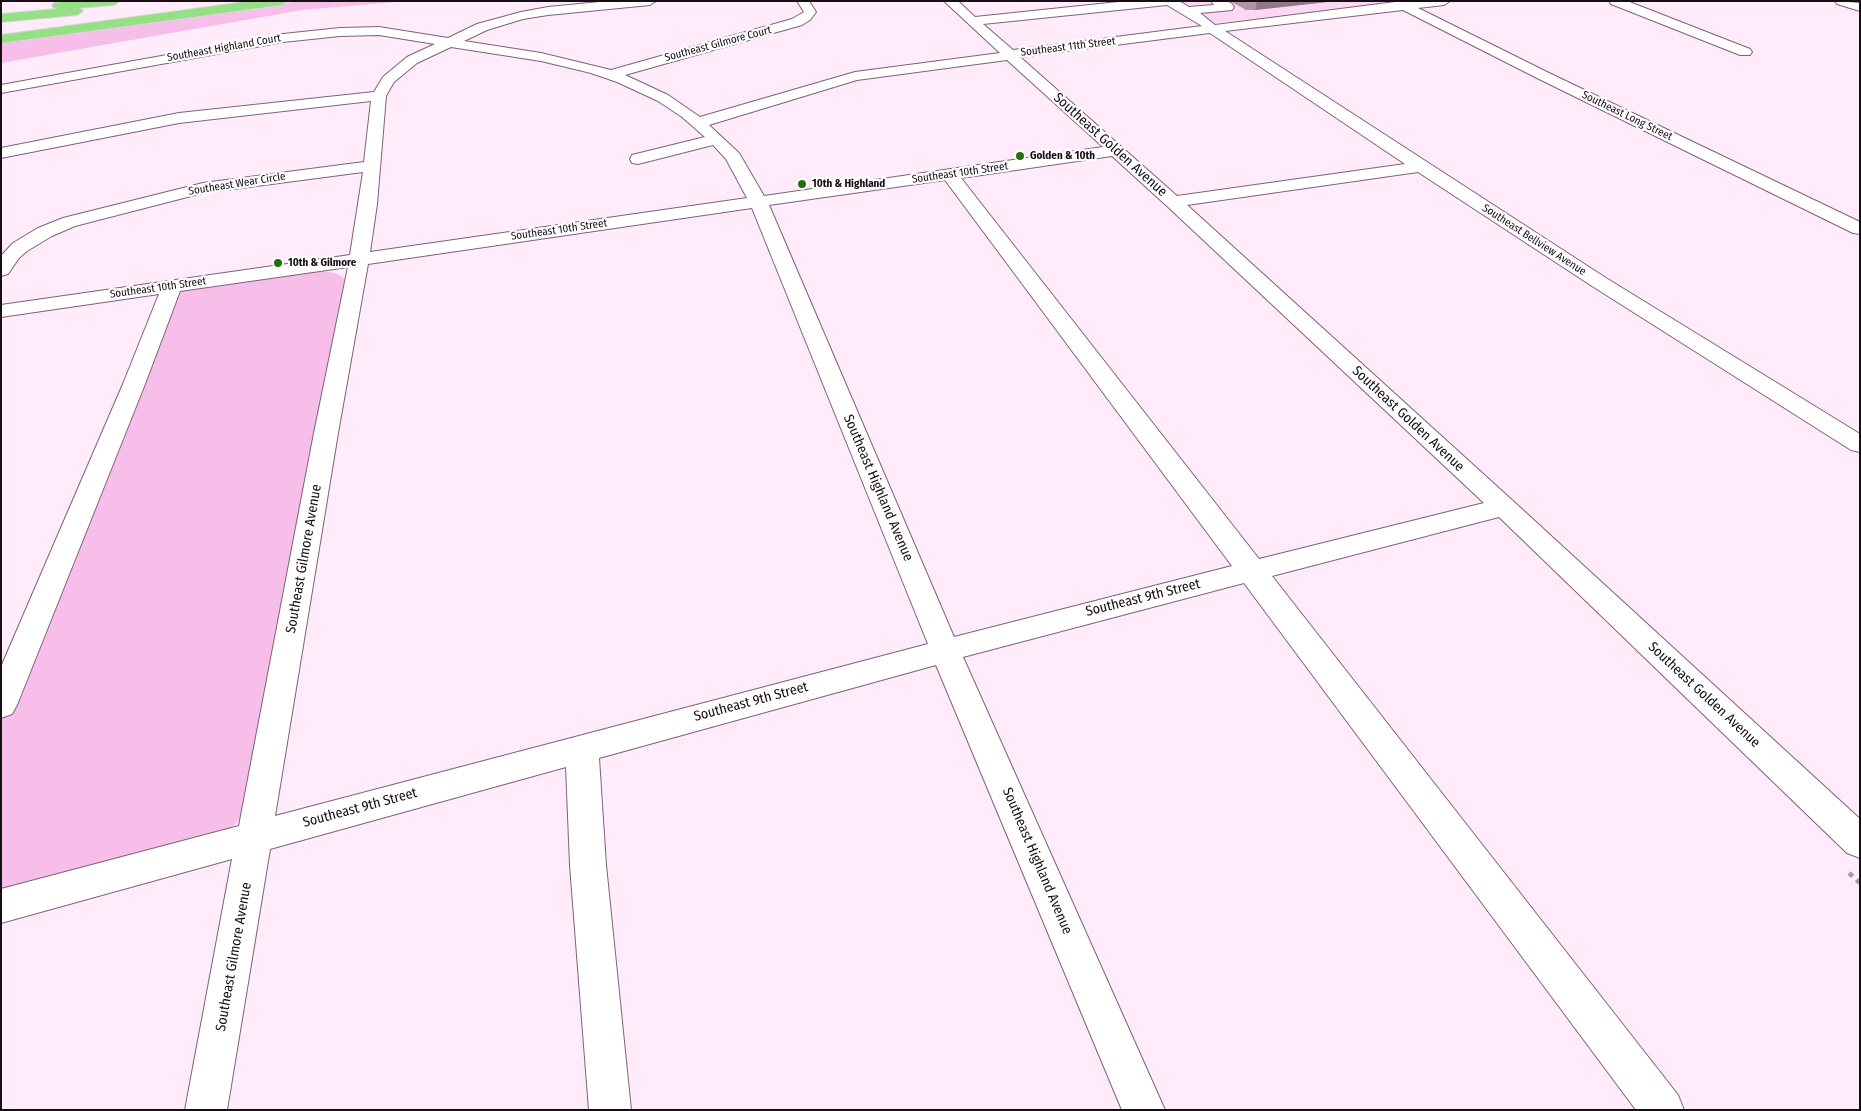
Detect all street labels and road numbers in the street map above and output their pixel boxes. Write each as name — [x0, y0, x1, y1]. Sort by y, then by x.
street label: Southeast Gilmore Court — [663, 23, 773, 65]
street label: Southeast Highland Court — [166, 31, 282, 65]
street label: Southeast 11th Street — [1020, 35, 1116, 59]
street label: Southeast Long Street — [1580, 88, 1674, 144]
street label: Southeast Golden Avenue — [1050, 90, 1170, 200]
street label: Southeast 10th Street — [911, 160, 1009, 186]
street label: Southeast Wear Circle — [188, 170, 286, 198]
street label: Southeast Bellview Avenue — [1480, 202, 1588, 278]
street label: Southeast 10th Street — [510, 217, 608, 243]
street label: Southeast 10th Street — [109, 275, 207, 301]
street label: Southeast Golden Avenue — [1348, 363, 1468, 475]
street label: Southeast Highland Avenue — [839, 412, 917, 564]
street label: Southeast Gilmore Avenue — [283, 483, 325, 635]
street label: Southeast 9th Street — [1084, 576, 1202, 620]
street label: Southeast Golden Avenue — [1644, 639, 1764, 751]
street label: Southeast 9th Street — [692, 679, 810, 725]
street label: Southeast 9th Street — [301, 785, 419, 831]
street label: Southeast Highland Avenue — [998, 785, 1076, 937]
street label: Southeast Gilmore Avenue — [213, 881, 255, 1033]

